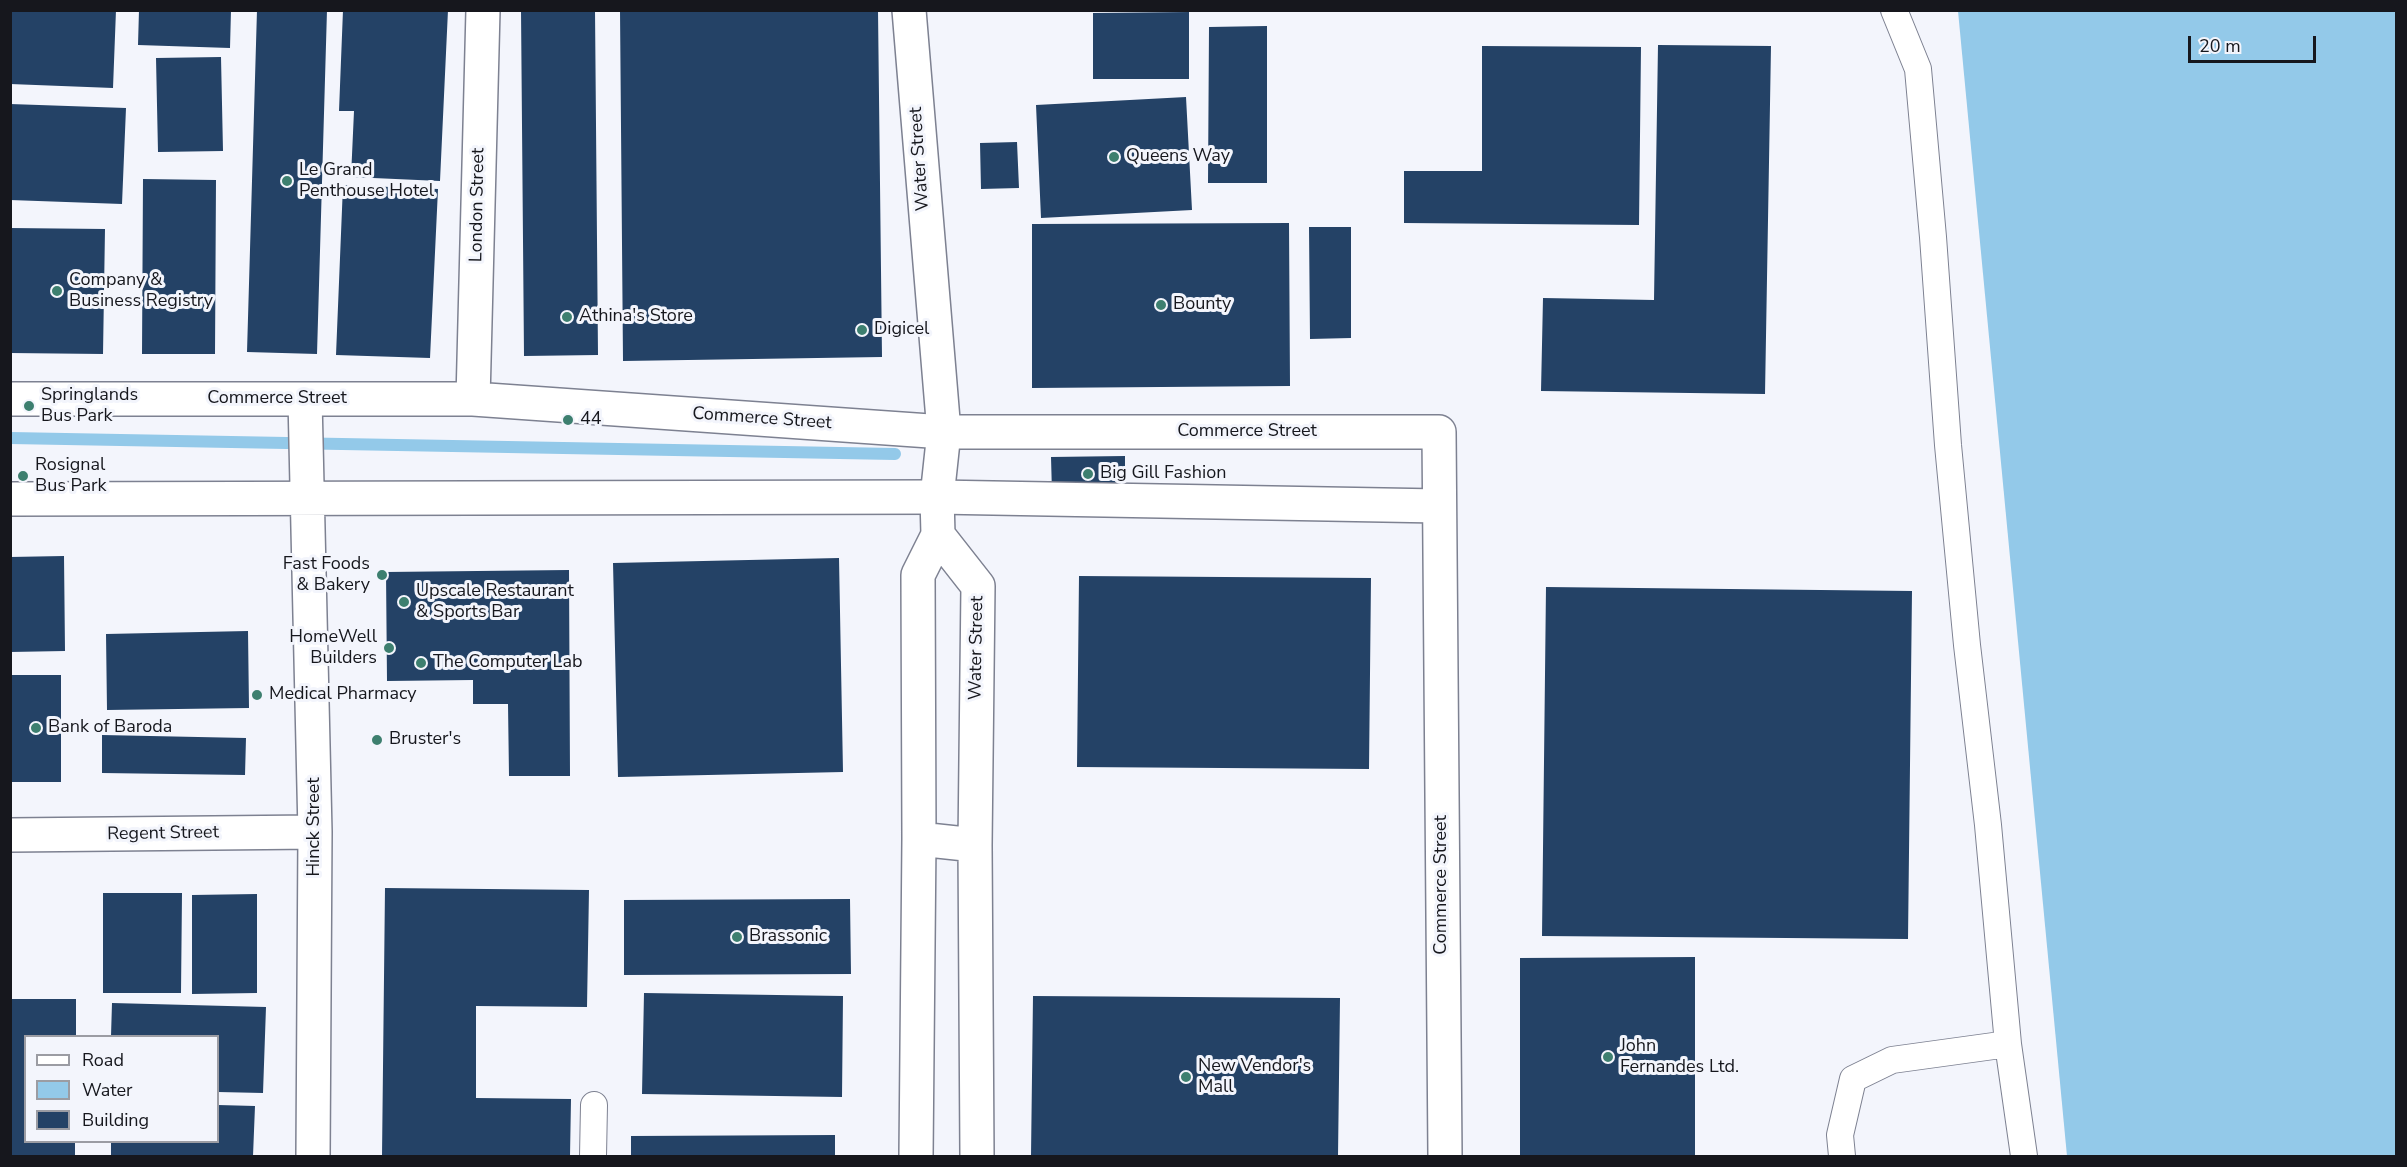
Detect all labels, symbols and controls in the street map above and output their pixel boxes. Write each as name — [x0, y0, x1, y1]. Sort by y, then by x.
scale bar — [2191, 24, 2318, 62]
text: 20 m — [2199, 34, 2241, 58]
street label: Water Street — [906, 106, 934, 212]
place label: Queens Way — [1126, 146, 1230, 168]
street label: London Street — [466, 148, 490, 262]
marker: Queens Way — [1107, 150, 1121, 164]
place label: Le Grand Penthouse Hotel — [299, 160, 434, 202]
marker: Le Grand Penthouse Hotel — [280, 174, 294, 188]
place label: Company & Business Registry — [69, 270, 213, 312]
marker: Company & Business Registry — [50, 284, 64, 298]
place label: Bounty — [1173, 294, 1231, 316]
marker: Bounty — [1154, 298, 1168, 312]
place label: Athina's Store — [579, 306, 693, 328]
marker: Athina's Store — [560, 310, 574, 324]
place label: Digicel — [874, 319, 929, 341]
marker: Digicel — [855, 323, 869, 337]
place label: Springlands Bus Park — [41, 385, 138, 428]
street label: Commerce Street — [207, 388, 347, 410]
marker: Springlands Bus Park — [22, 399, 36, 413]
street label: Commerce Street — [692, 403, 832, 435]
place label: 44 — [580, 409, 602, 431]
marker: 44 — [561, 413, 575, 427]
street label: Commerce Street — [1177, 421, 1317, 443]
place label: Rosignal Bus Park — [35, 455, 106, 498]
place label: Big Gill Fashion — [1100, 463, 1226, 485]
marker: Big Gill Fashion — [1081, 467, 1095, 481]
marker: Rosignal Bus Park — [16, 469, 30, 483]
place label: Fast Foods & Bakery — [283, 554, 370, 596]
marker: Fast Foods & Bakery — [375, 568, 389, 582]
place label: Upscale Restaurant & Sports Bar — [416, 581, 574, 624]
marker: Upscale Restaurant & Sports Bar — [397, 595, 411, 609]
street label: Water Street — [965, 596, 989, 700]
place label: HomeWell Builders — [289, 627, 377, 670]
marker: HomeWell Builders — [382, 641, 396, 655]
place label: The Computer Lab — [433, 652, 582, 674]
marker: The Computer Lab — [414, 656, 428, 670]
place label: Medical Pharmacy — [269, 684, 417, 706]
marker: Medical Pharmacy — [250, 688, 264, 702]
place label: Bank of Baroda — [48, 717, 172, 739]
marker: Bank of Baroda — [29, 721, 43, 735]
place label: Bruster's — [389, 729, 461, 751]
marker: Bruster's — [370, 733, 384, 747]
street label: Hinck Street — [304, 777, 326, 877]
street label: Commerce Street — [1431, 815, 1453, 955]
street label: Regent Street — [107, 822, 219, 846]
place label: Brassonic — [749, 926, 827, 948]
marker: Brassonic — [730, 930, 744, 944]
legend — [24, 1035, 219, 1143]
place label: John Fernandes Ltd. — [1620, 1036, 1739, 1078]
text: Road — [82, 1048, 124, 1072]
marker: John Fernandes Ltd. — [1601, 1050, 1615, 1064]
place label: New Vendor's Mall — [1198, 1056, 1311, 1098]
marker: New Vendor's Mall — [1179, 1070, 1193, 1084]
text: Water — [82, 1078, 133, 1102]
text: Building — [82, 1108, 149, 1132]

